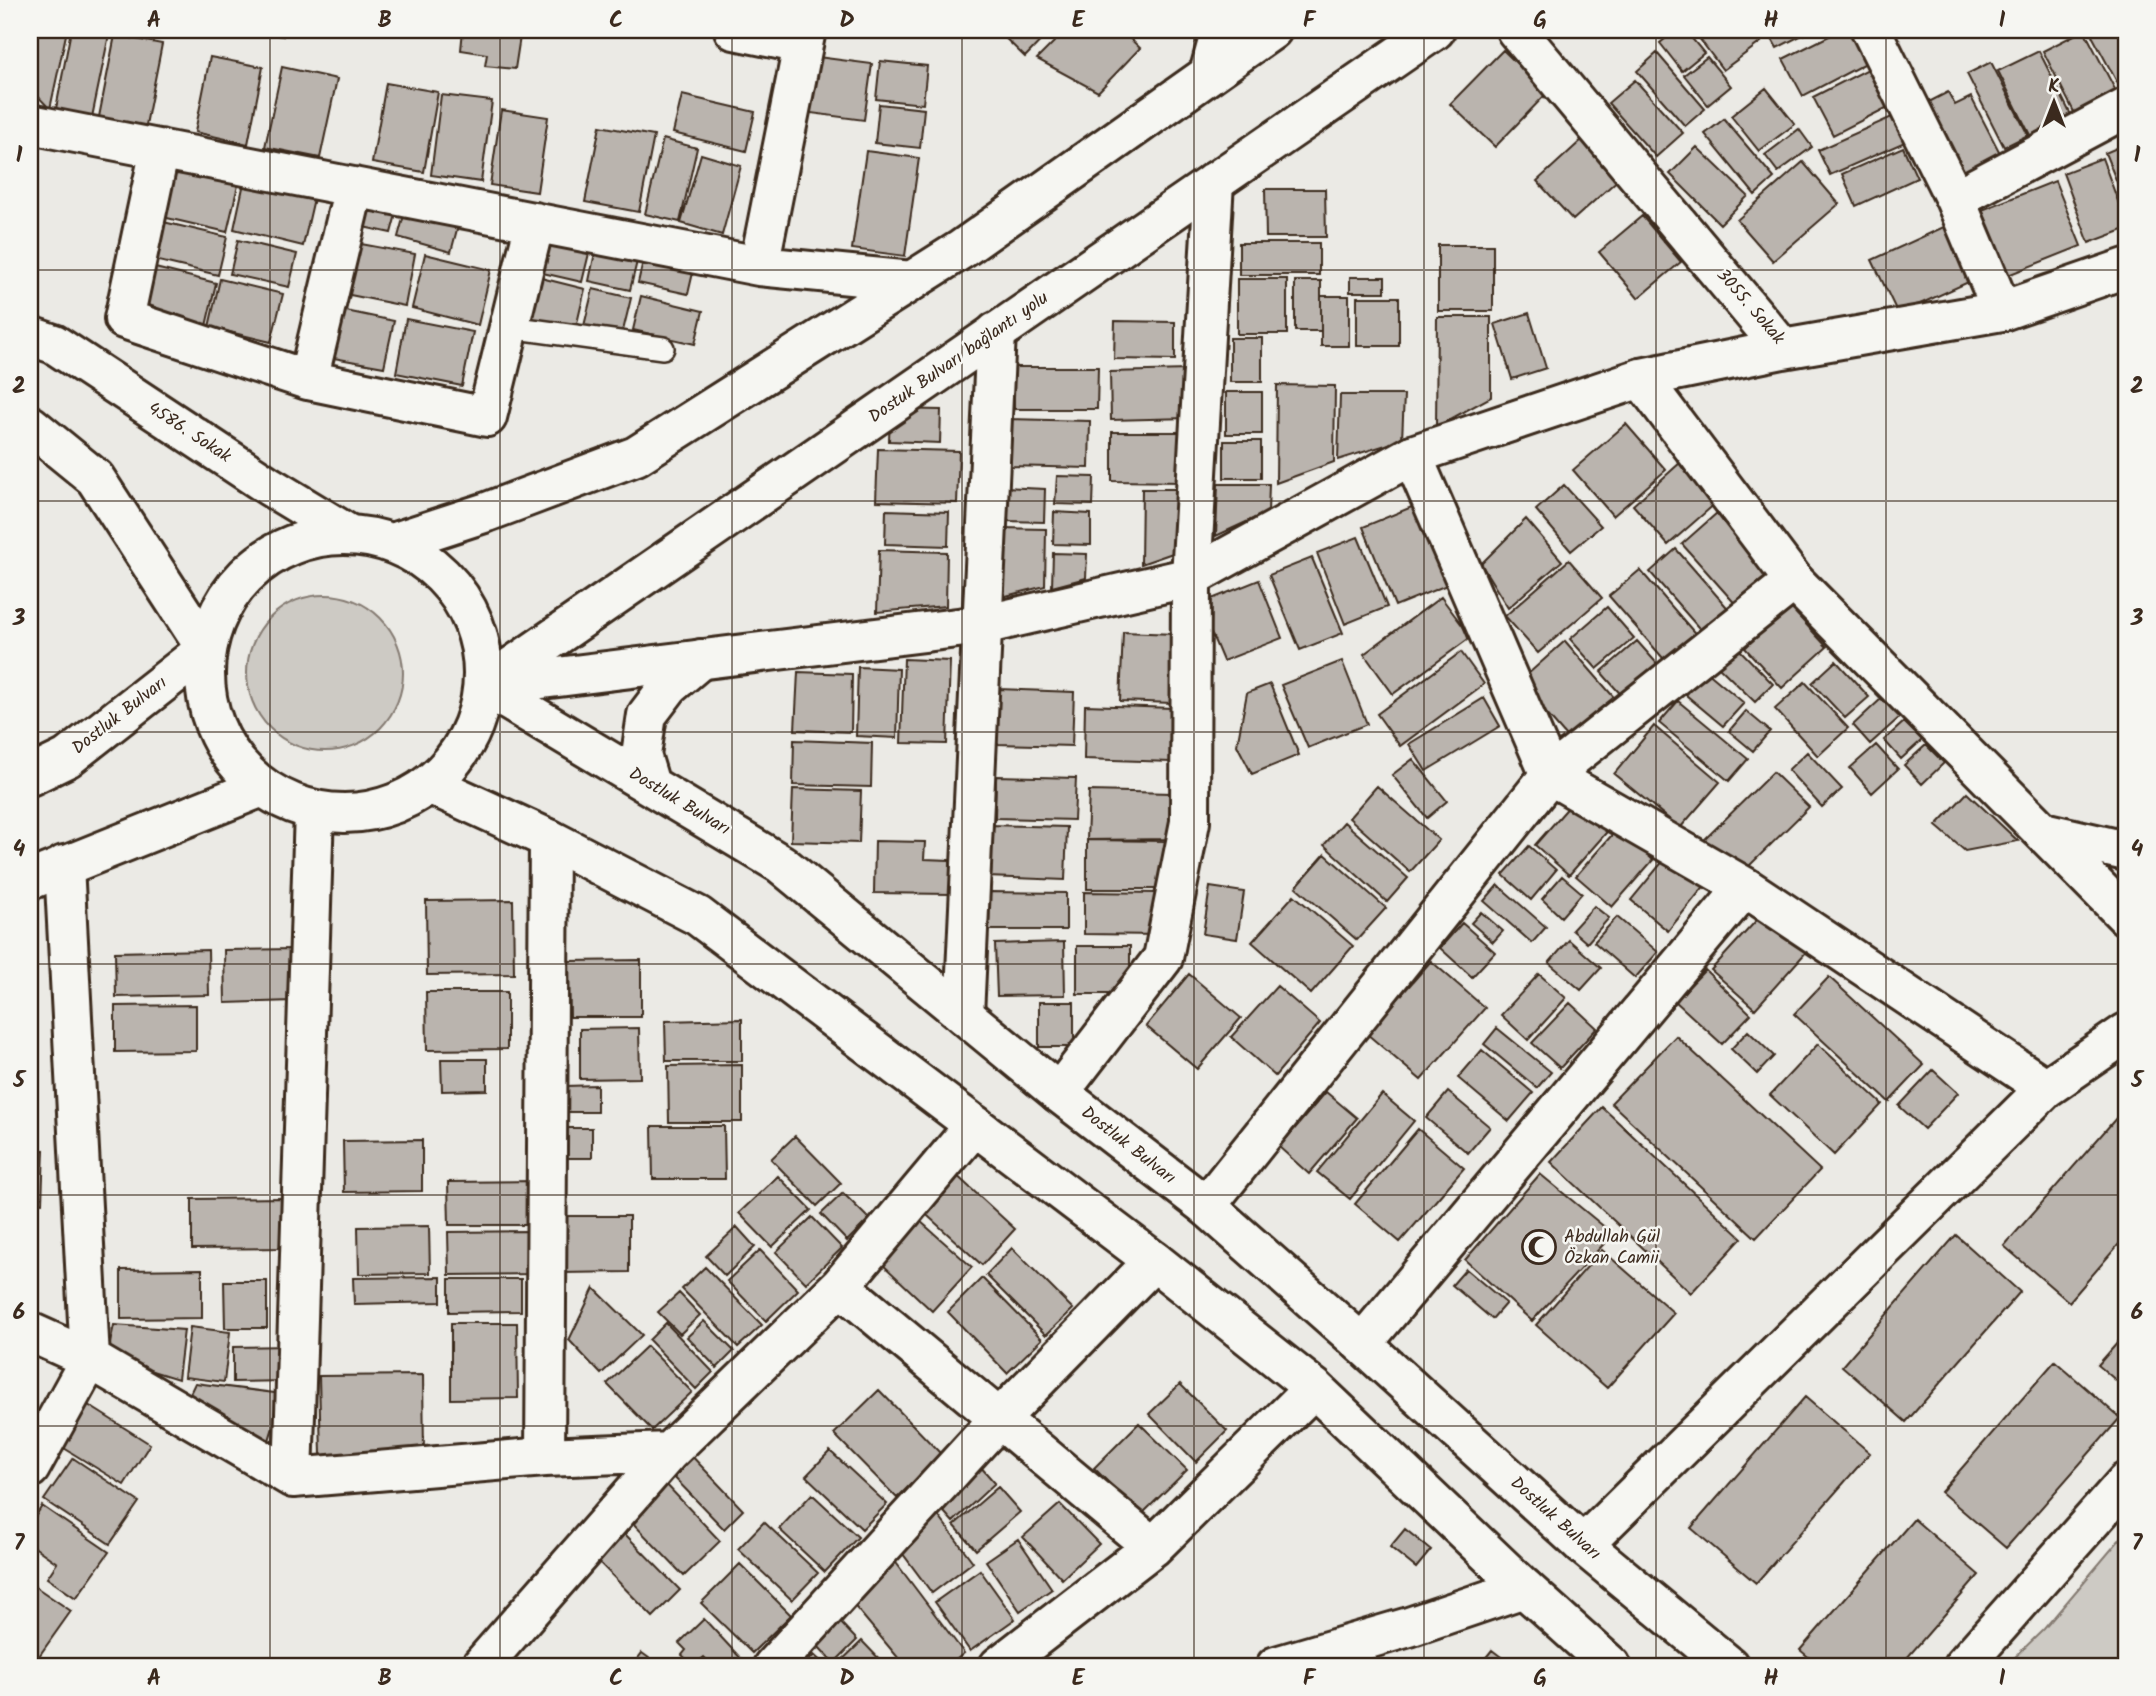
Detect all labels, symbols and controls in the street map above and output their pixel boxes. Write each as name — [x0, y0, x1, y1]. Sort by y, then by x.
text: A — [147, 3, 161, 39]
text: B — [378, 3, 392, 39]
text: C — [609, 3, 623, 39]
text: D — [839, 3, 855, 39]
text: E — [1072, 3, 1086, 39]
text: F — [1303, 3, 1317, 39]
text: G — [1533, 3, 1547, 39]
text: H — [1764, 3, 1779, 39]
text: I — [1998, 3, 2006, 39]
north arrow — [2020, 66, 2090, 136]
text: K — [2048, 72, 2060, 102]
text: 1 — [16, 138, 23, 174]
text: 1 — [2134, 138, 2141, 174]
street label: 3055. Sokak — [1709, 262, 1792, 352]
street label: Dostuk Bulvarı bağlantı yolu — [863, 284, 1055, 431]
text: 2 — [12, 369, 26, 405]
text: 2 — [2130, 369, 2144, 405]
street label: 4586. Sokak — [141, 395, 237, 471]
text: 3 — [12, 601, 26, 637]
text: 3 — [2130, 601, 2144, 637]
street label: Dostluk Bulvarı — [66, 669, 174, 763]
street label: Dostluk Bulvarı — [623, 760, 735, 844]
text: 4 — [13, 832, 26, 868]
text: 4 — [2131, 832, 2144, 868]
text: 5 — [12, 1063, 27, 1099]
text: 5 — [2130, 1063, 2145, 1099]
street label: Dostluk Bulvarı — [1074, 1099, 1182, 1193]
place label: Abdullah Gül Özkan Camii — [1564, 1223, 1661, 1273]
mosque icon: Abdullah Gül Özkan Camii — [1520, 1228, 1558, 1266]
text: 6 — [13, 1295, 25, 1331]
text: 6 — [2131, 1295, 2143, 1331]
street label: Dostluk Bulvarı — [1503, 1470, 1607, 1568]
text: 7 — [14, 1526, 26, 1562]
text: 7 — [2132, 1526, 2144, 1562]
text: A — [147, 1661, 161, 1696]
text: B — [378, 1661, 392, 1696]
text: C — [609, 1661, 623, 1696]
text: D — [839, 1661, 855, 1696]
text: E — [1072, 1661, 1086, 1696]
text: F — [1303, 1661, 1317, 1696]
text: G — [1533, 1661, 1547, 1696]
text: H — [1764, 1661, 1779, 1696]
text: I — [1998, 1661, 2006, 1696]

